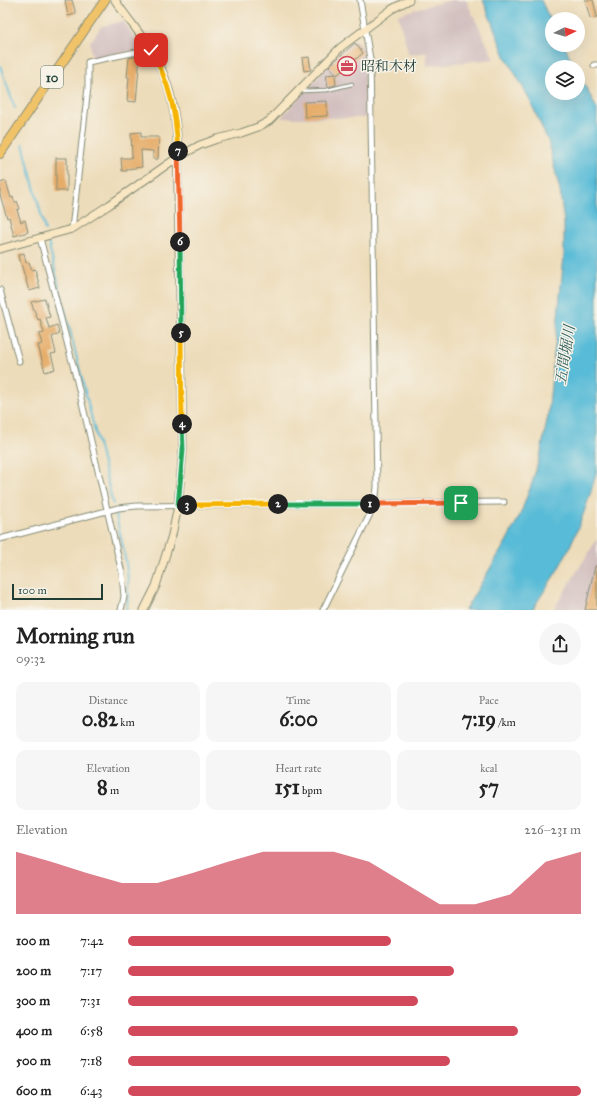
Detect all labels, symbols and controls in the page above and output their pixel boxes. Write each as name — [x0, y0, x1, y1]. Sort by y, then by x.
north arrow — [545, 12, 585, 52]
map controls — [545, 12, 585, 100]
pin — [134, 33, 168, 67]
icon: check — [140, 39, 162, 61]
office icon: 昭和木材 — [336, 55, 358, 77]
place label: 昭和木材 — [361, 58, 417, 75]
button: layers — [545, 60, 585, 100]
road number: 10 — [41, 66, 63, 88]
pin: 7 — [168, 141, 188, 161]
text: 7 — [175, 144, 181, 157]
pin: 6 — [170, 232, 190, 252]
text: 6 — [177, 235, 183, 248]
water label: 五間堀川 — [551, 322, 579, 386]
pin: 5 — [171, 323, 191, 343]
text: 5 — [178, 326, 184, 339]
pin: 4 — [172, 414, 192, 434]
text: 4 — [179, 417, 185, 430]
pin — [444, 486, 478, 520]
icon: arrive — [450, 492, 472, 514]
pin: 2 — [268, 494, 288, 514]
pin: 1 — [360, 494, 380, 514]
pin: 3 — [177, 495, 197, 515]
text: 2 — [275, 497, 281, 510]
text: 1 — [368, 497, 372, 510]
text: 3 — [185, 498, 189, 511]
scale bar — [12, 582, 103, 601]
text: 100 m — [18, 584, 47, 597]
text: Morning run — [16, 622, 135, 649]
button: share — [539, 623, 581, 665]
text: 09:32 — [16, 651, 45, 667]
text: Distance — [88, 694, 128, 707]
text: Time — [286, 694, 311, 707]
text: Pace — [479, 694, 499, 707]
text: 0.82 — [82, 707, 118, 731]
text: 6:00 — [279, 707, 318, 731]
text: 7:19 — [462, 707, 496, 731]
text: km — [118, 716, 135, 729]
text: /km — [496, 716, 516, 729]
text: Elevation — [86, 762, 130, 775]
text: Heart rate — [275, 762, 322, 775]
text: kcal — [480, 762, 497, 775]
text: 8 — [97, 775, 108, 799]
text: 151 — [275, 775, 300, 799]
text: 57 — [479, 775, 499, 799]
text: m — [108, 784, 119, 797]
text: bpm — [300, 784, 322, 797]
text: Elevation — [16, 822, 68, 838]
text: 226–231 m — [524, 822, 581, 838]
text: 100 m — [16, 933, 50, 949]
text: 7:42 — [80, 933, 104, 949]
text: 200 m — [16, 963, 51, 979]
text: 7:17 — [80, 963, 102, 979]
text: 300 m — [16, 993, 50, 1009]
text: 7:31 — [80, 993, 101, 1009]
text: 400 m — [16, 1023, 52, 1039]
text: 6:58 — [80, 1023, 103, 1039]
text: 500 m — [16, 1053, 51, 1069]
text: 7:18 — [80, 1053, 102, 1069]
text: 600 m — [16, 1083, 52, 1099]
text: 6:43 — [80, 1083, 102, 1099]

